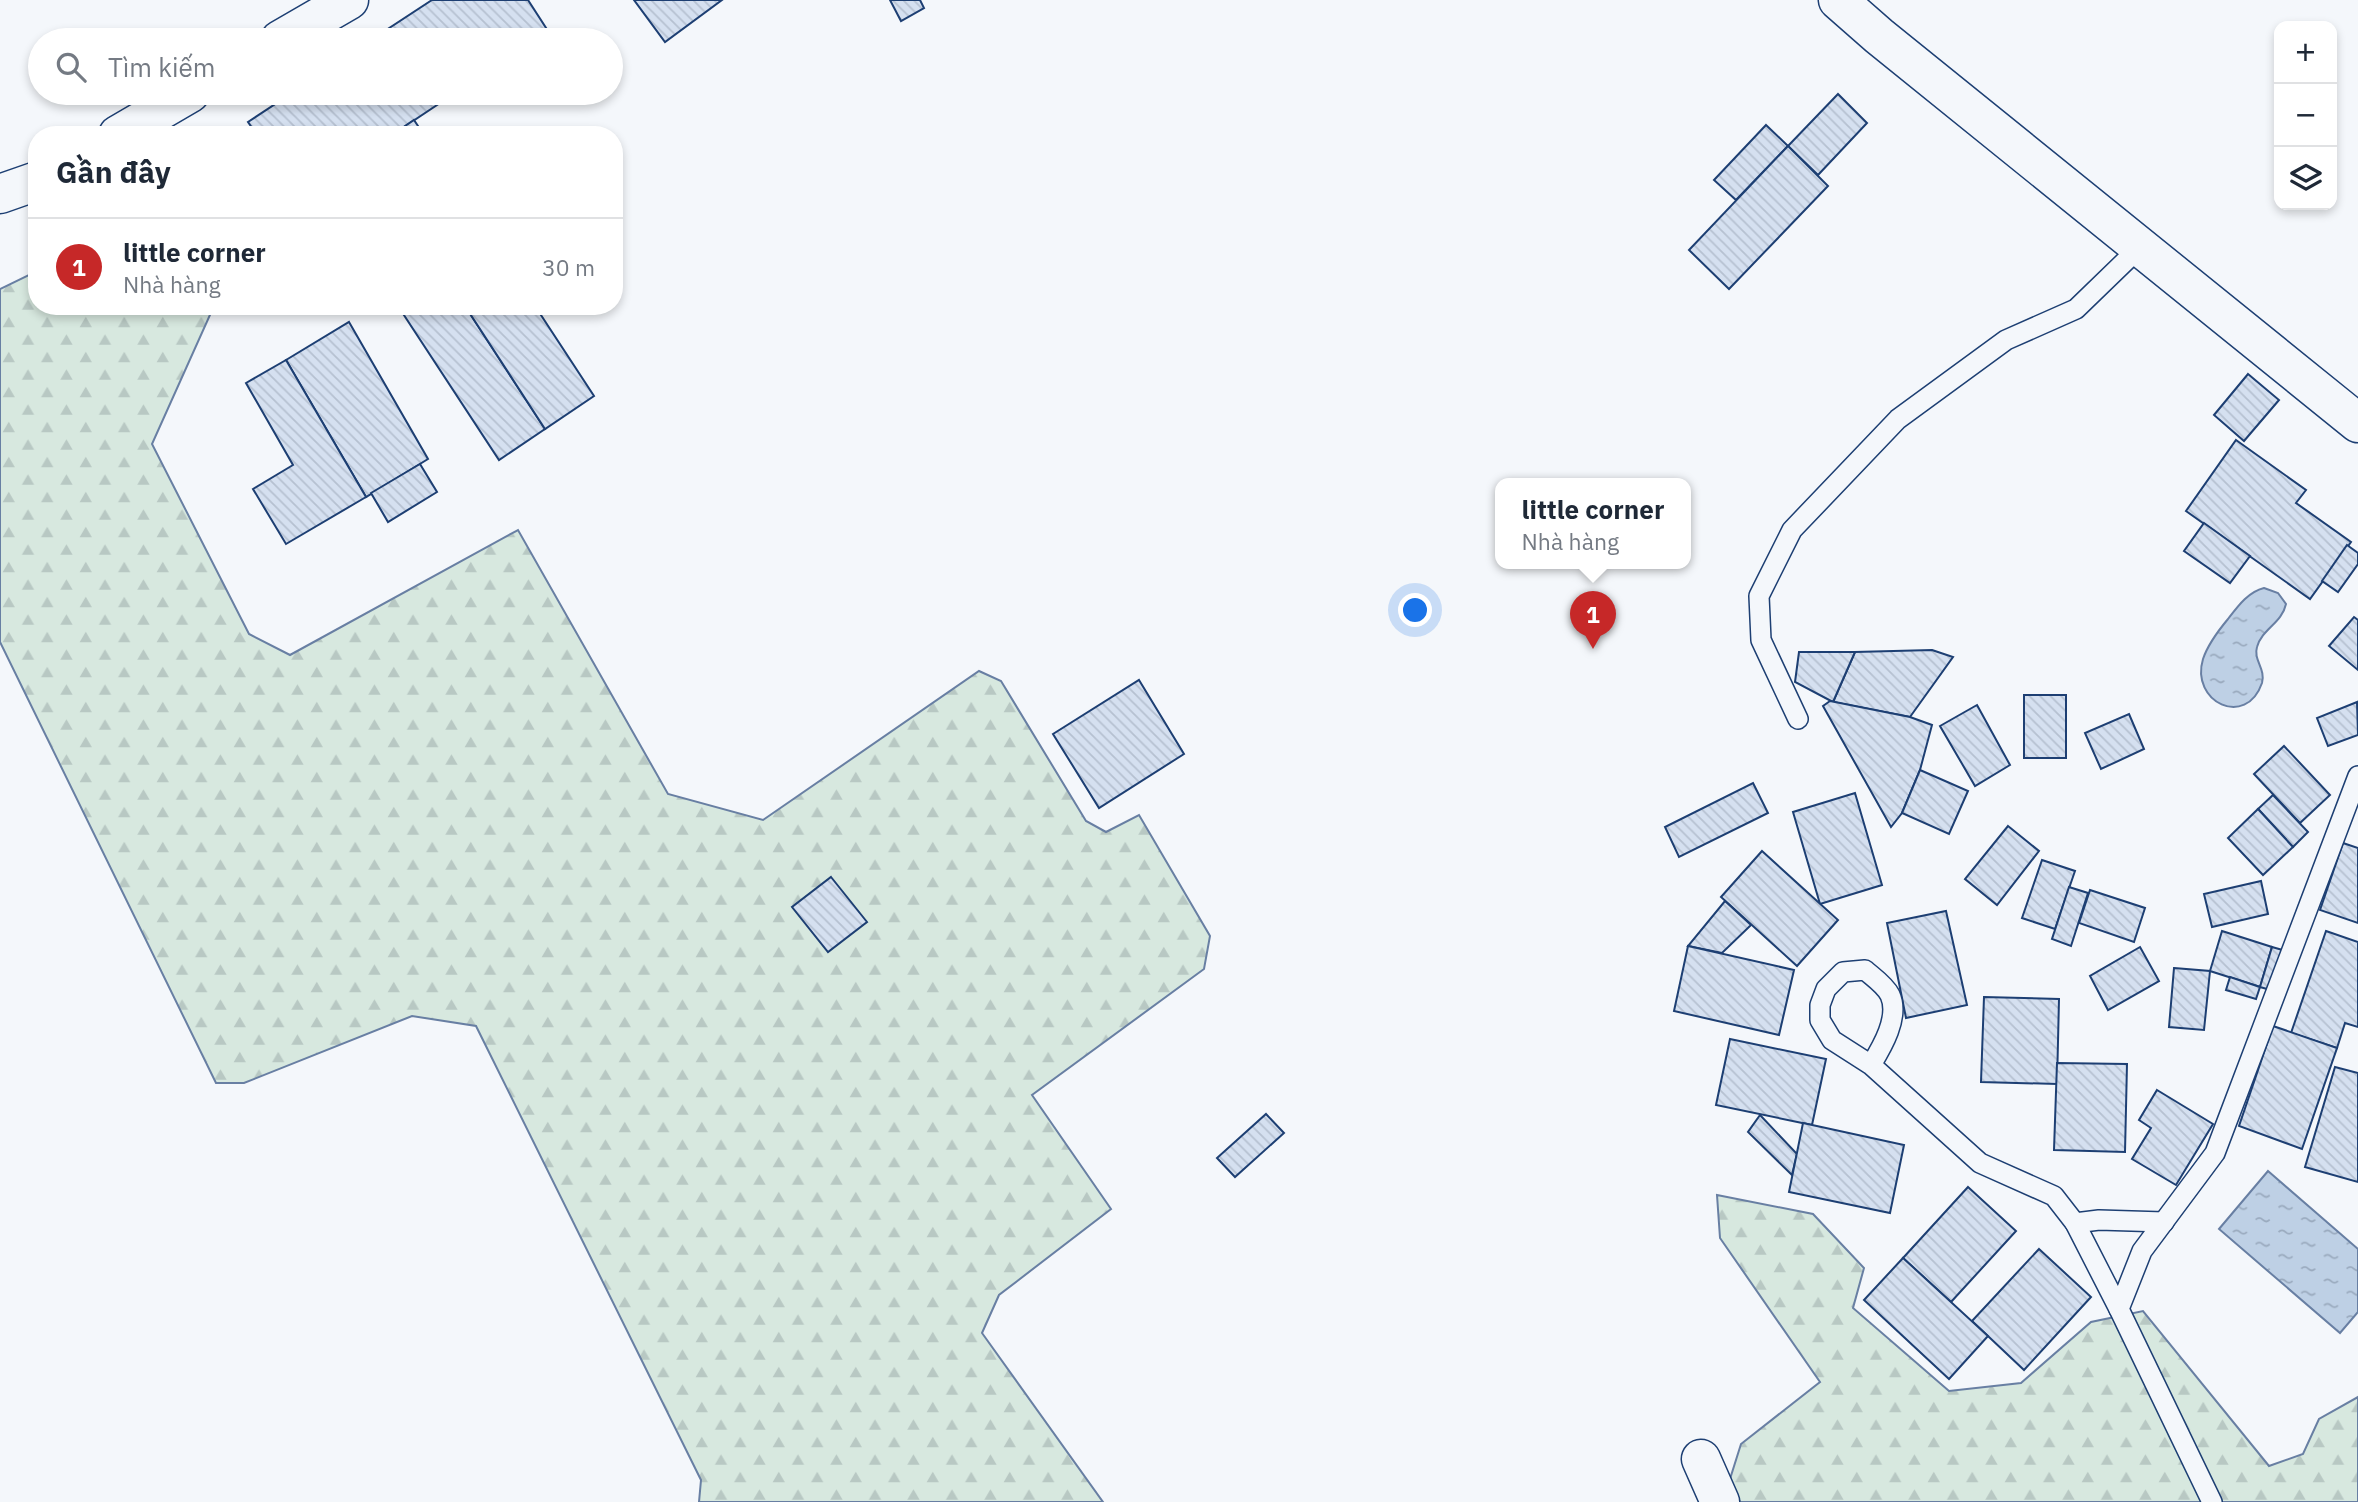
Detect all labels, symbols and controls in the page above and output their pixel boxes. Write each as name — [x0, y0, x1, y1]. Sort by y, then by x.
map controls — [2274, 21, 2337, 210]
button: + — [2274, 21, 2337, 84]
search box — [28, 28, 623, 105]
icon: search — [52, 48, 90, 86]
text: Tìm kiếm — [108, 50, 215, 84]
button: − — [2274, 84, 2337, 147]
button: layers — [2274, 147, 2337, 210]
text: Gần đây — [56, 152, 171, 191]
text: little corner — [123, 235, 266, 269]
text: 1 — [72, 252, 86, 282]
text: 30 m — [542, 252, 595, 282]
text: Nhà hàng — [123, 269, 221, 299]
popup — [1495, 478, 1691, 569]
text: little corner — [1522, 492, 1664, 526]
text: Nhà hàng — [1522, 526, 1619, 556]
pin: 1 — [1570, 591, 1616, 649]
your location — [1398, 593, 1432, 627]

